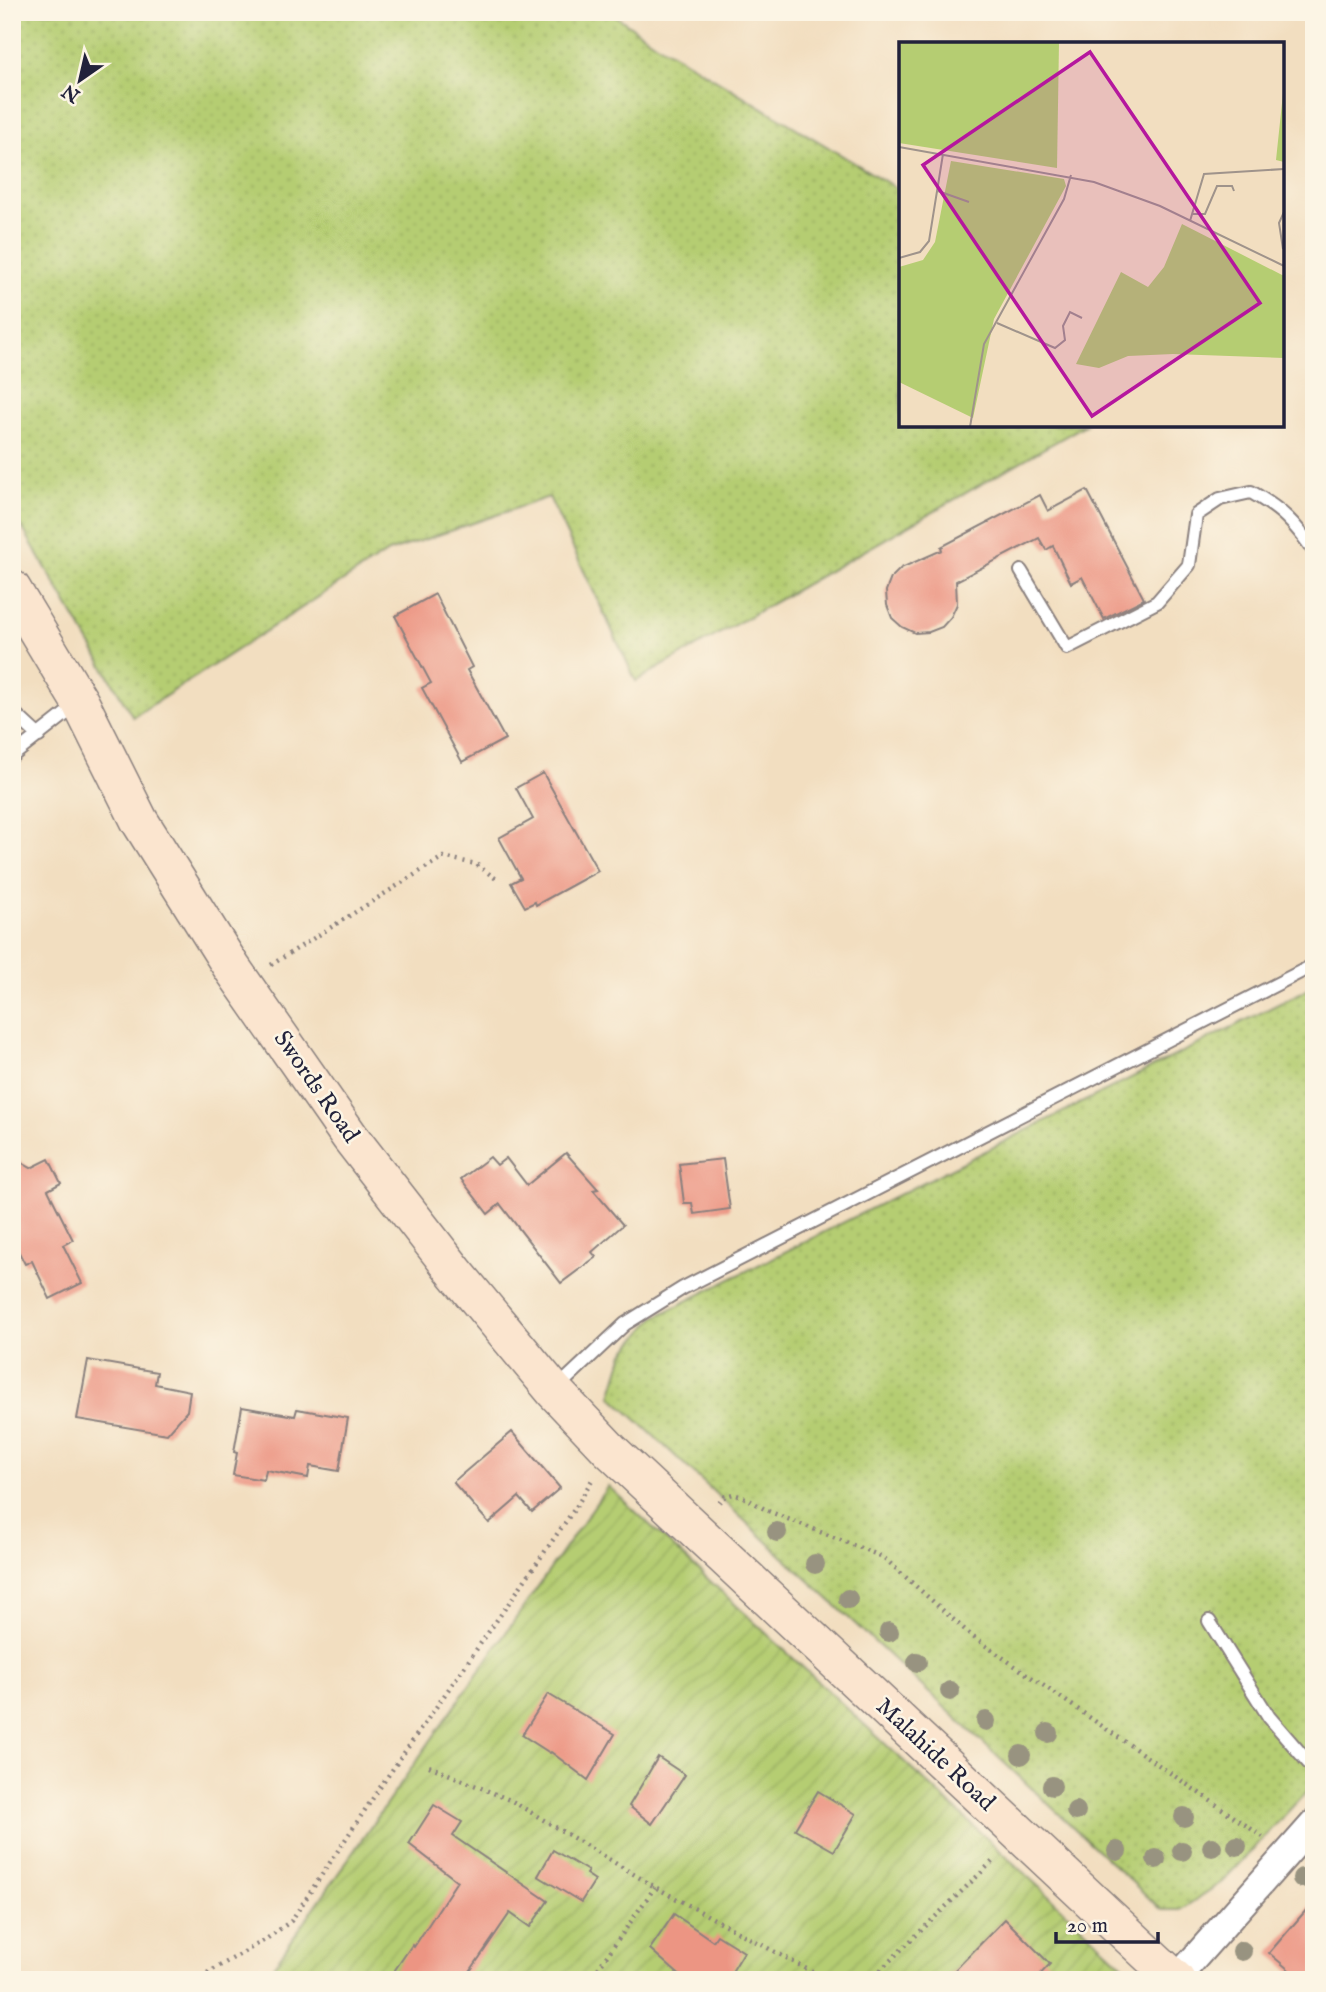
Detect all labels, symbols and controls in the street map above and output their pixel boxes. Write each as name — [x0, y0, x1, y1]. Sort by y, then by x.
inset map — [899, 42, 1284, 427]
north arrow — [46, 46, 116, 116]
text: N — [58, 78, 86, 108]
street label: Swords Road — [266, 1025, 366, 1149]
street label: Malahide Road — [869, 1692, 1001, 1818]
scale bar — [1056, 1901, 1158, 1945]
text: 20 m — [1067, 1913, 1108, 1940]

